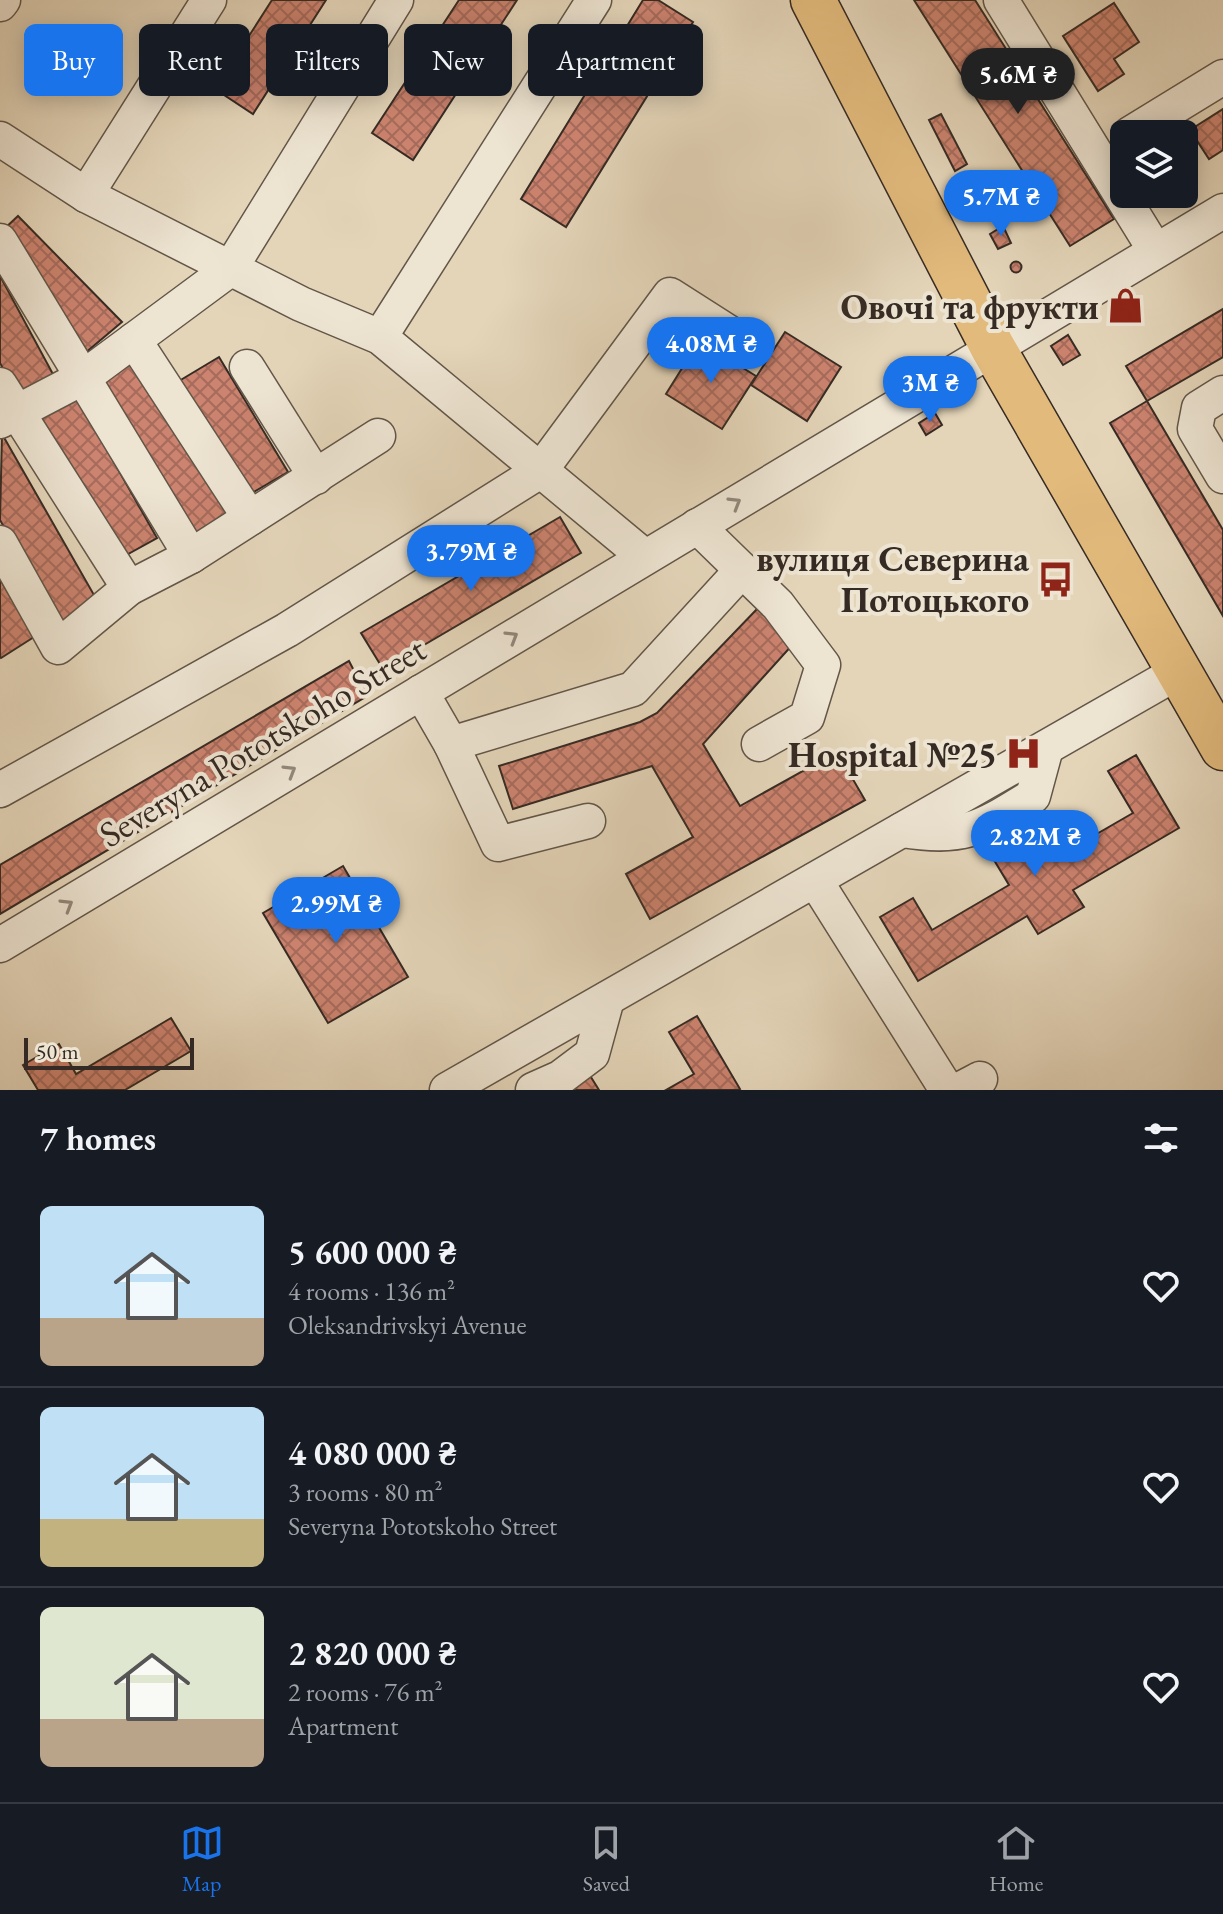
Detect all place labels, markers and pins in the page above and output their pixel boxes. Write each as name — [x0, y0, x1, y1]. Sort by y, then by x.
pin: 5.6M ₴ — [953, 48, 1083, 116]
pin: 5.7M ₴ — [936, 170, 1066, 238]
place label: Овочі та фрукти — [841, 283, 1099, 330]
shop icon: Овочі та фрукти — [1106, 287, 1144, 325]
pin: 4.08M ₴ — [637, 317, 785, 385]
pin: 3M ₴ — [883, 356, 977, 424]
pin: 3.79M ₴ — [397, 525, 545, 593]
place label: вулиця Северина Потоцького — [756, 535, 1029, 623]
bus stop icon: вулиця Северина Потоцького — [1036, 560, 1074, 598]
place label: Hospital №25 — [788, 731, 997, 778]
hospital icon: Hospital №25 — [1004, 735, 1042, 773]
pin: 2.82M ₴ — [961, 810, 1109, 878]
pin: 2.99M ₴ — [262, 877, 410, 945]

